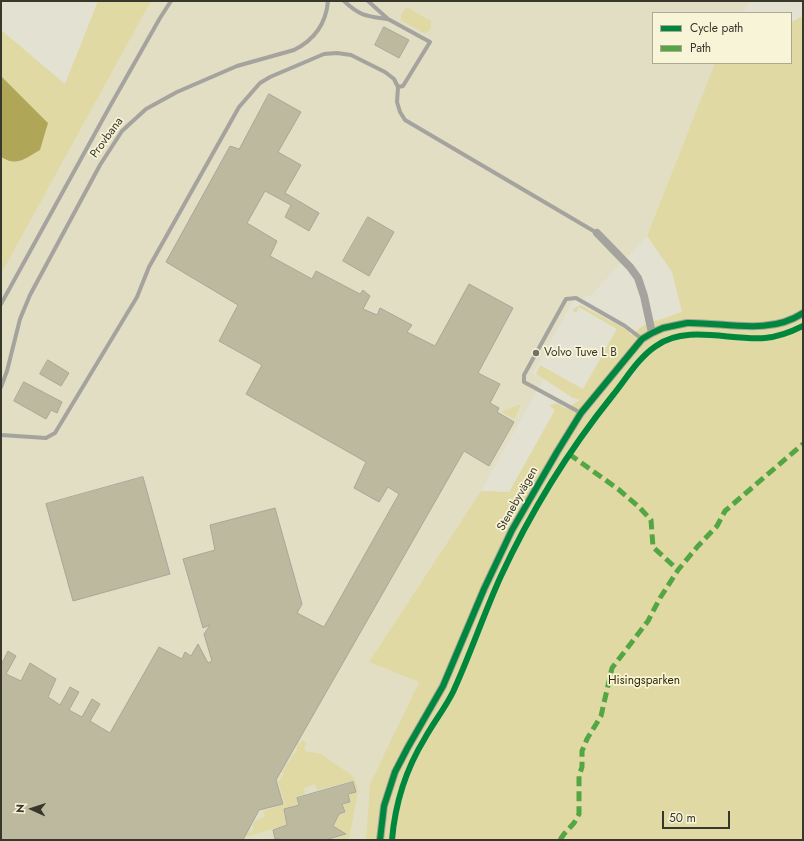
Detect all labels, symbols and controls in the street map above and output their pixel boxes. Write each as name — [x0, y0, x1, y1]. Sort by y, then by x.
legend — [652, 12, 792, 64]
text: Cycle path — [690, 19, 743, 37]
text: Path — [690, 39, 711, 57]
street label: Provbana — [87, 115, 127, 161]
place label: Volvo Tuve L B — [544, 346, 617, 360]
marker: Volvo Tuve L B — [531, 348, 541, 358]
street label: Stenebyvägen — [495, 465, 541, 533]
park label: Hisingsparken — [608, 674, 680, 688]
north arrow — [12, 789, 52, 829]
scale bar — [664, 803, 732, 829]
text: N — [12, 804, 28, 813]
text: 50 m — [669, 809, 696, 827]

